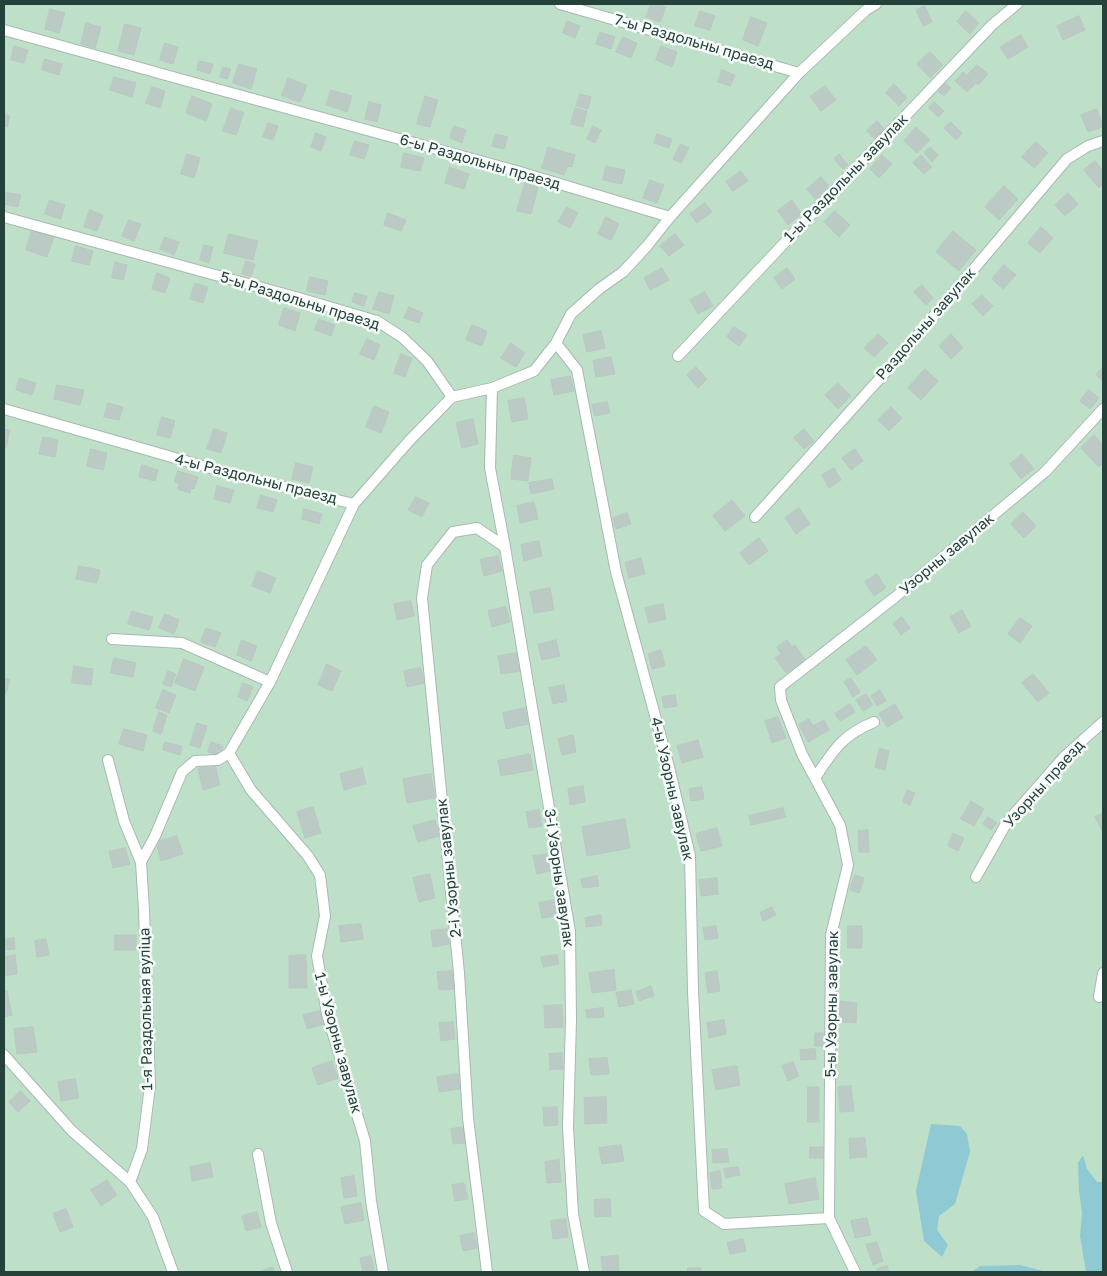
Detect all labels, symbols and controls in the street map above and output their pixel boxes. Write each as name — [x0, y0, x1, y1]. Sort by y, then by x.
street label: 7-ы Раздольны праезд — [612, 11, 776, 73]
street label: 1-ы Раздольны завулак — [780, 110, 912, 246]
street label: 6-ы Раздольны праезд — [398, 130, 562, 194]
street label: Раздольны завулак — [872, 264, 980, 384]
street label: 5-ы Раздольны праезд — [218, 268, 382, 334]
street label: 4-ы Раздольны праезд — [173, 450, 339, 508]
street label: Узорны завулак — [896, 509, 998, 599]
street label: 4-ы Узорны завулак — [647, 715, 697, 863]
street label: Узорны праезд — [1000, 737, 1088, 831]
street label: 2-і Узорны завулак — [433, 798, 465, 938]
street label: 3-і Узорны завулак — [540, 808, 578, 948]
street label: 1-я Раздольная вуліца — [136, 927, 156, 1091]
street label: 5-ы Узорны завулак — [822, 931, 842, 1077]
street label: 1-ы Узорны завулак — [311, 971, 365, 1115]

